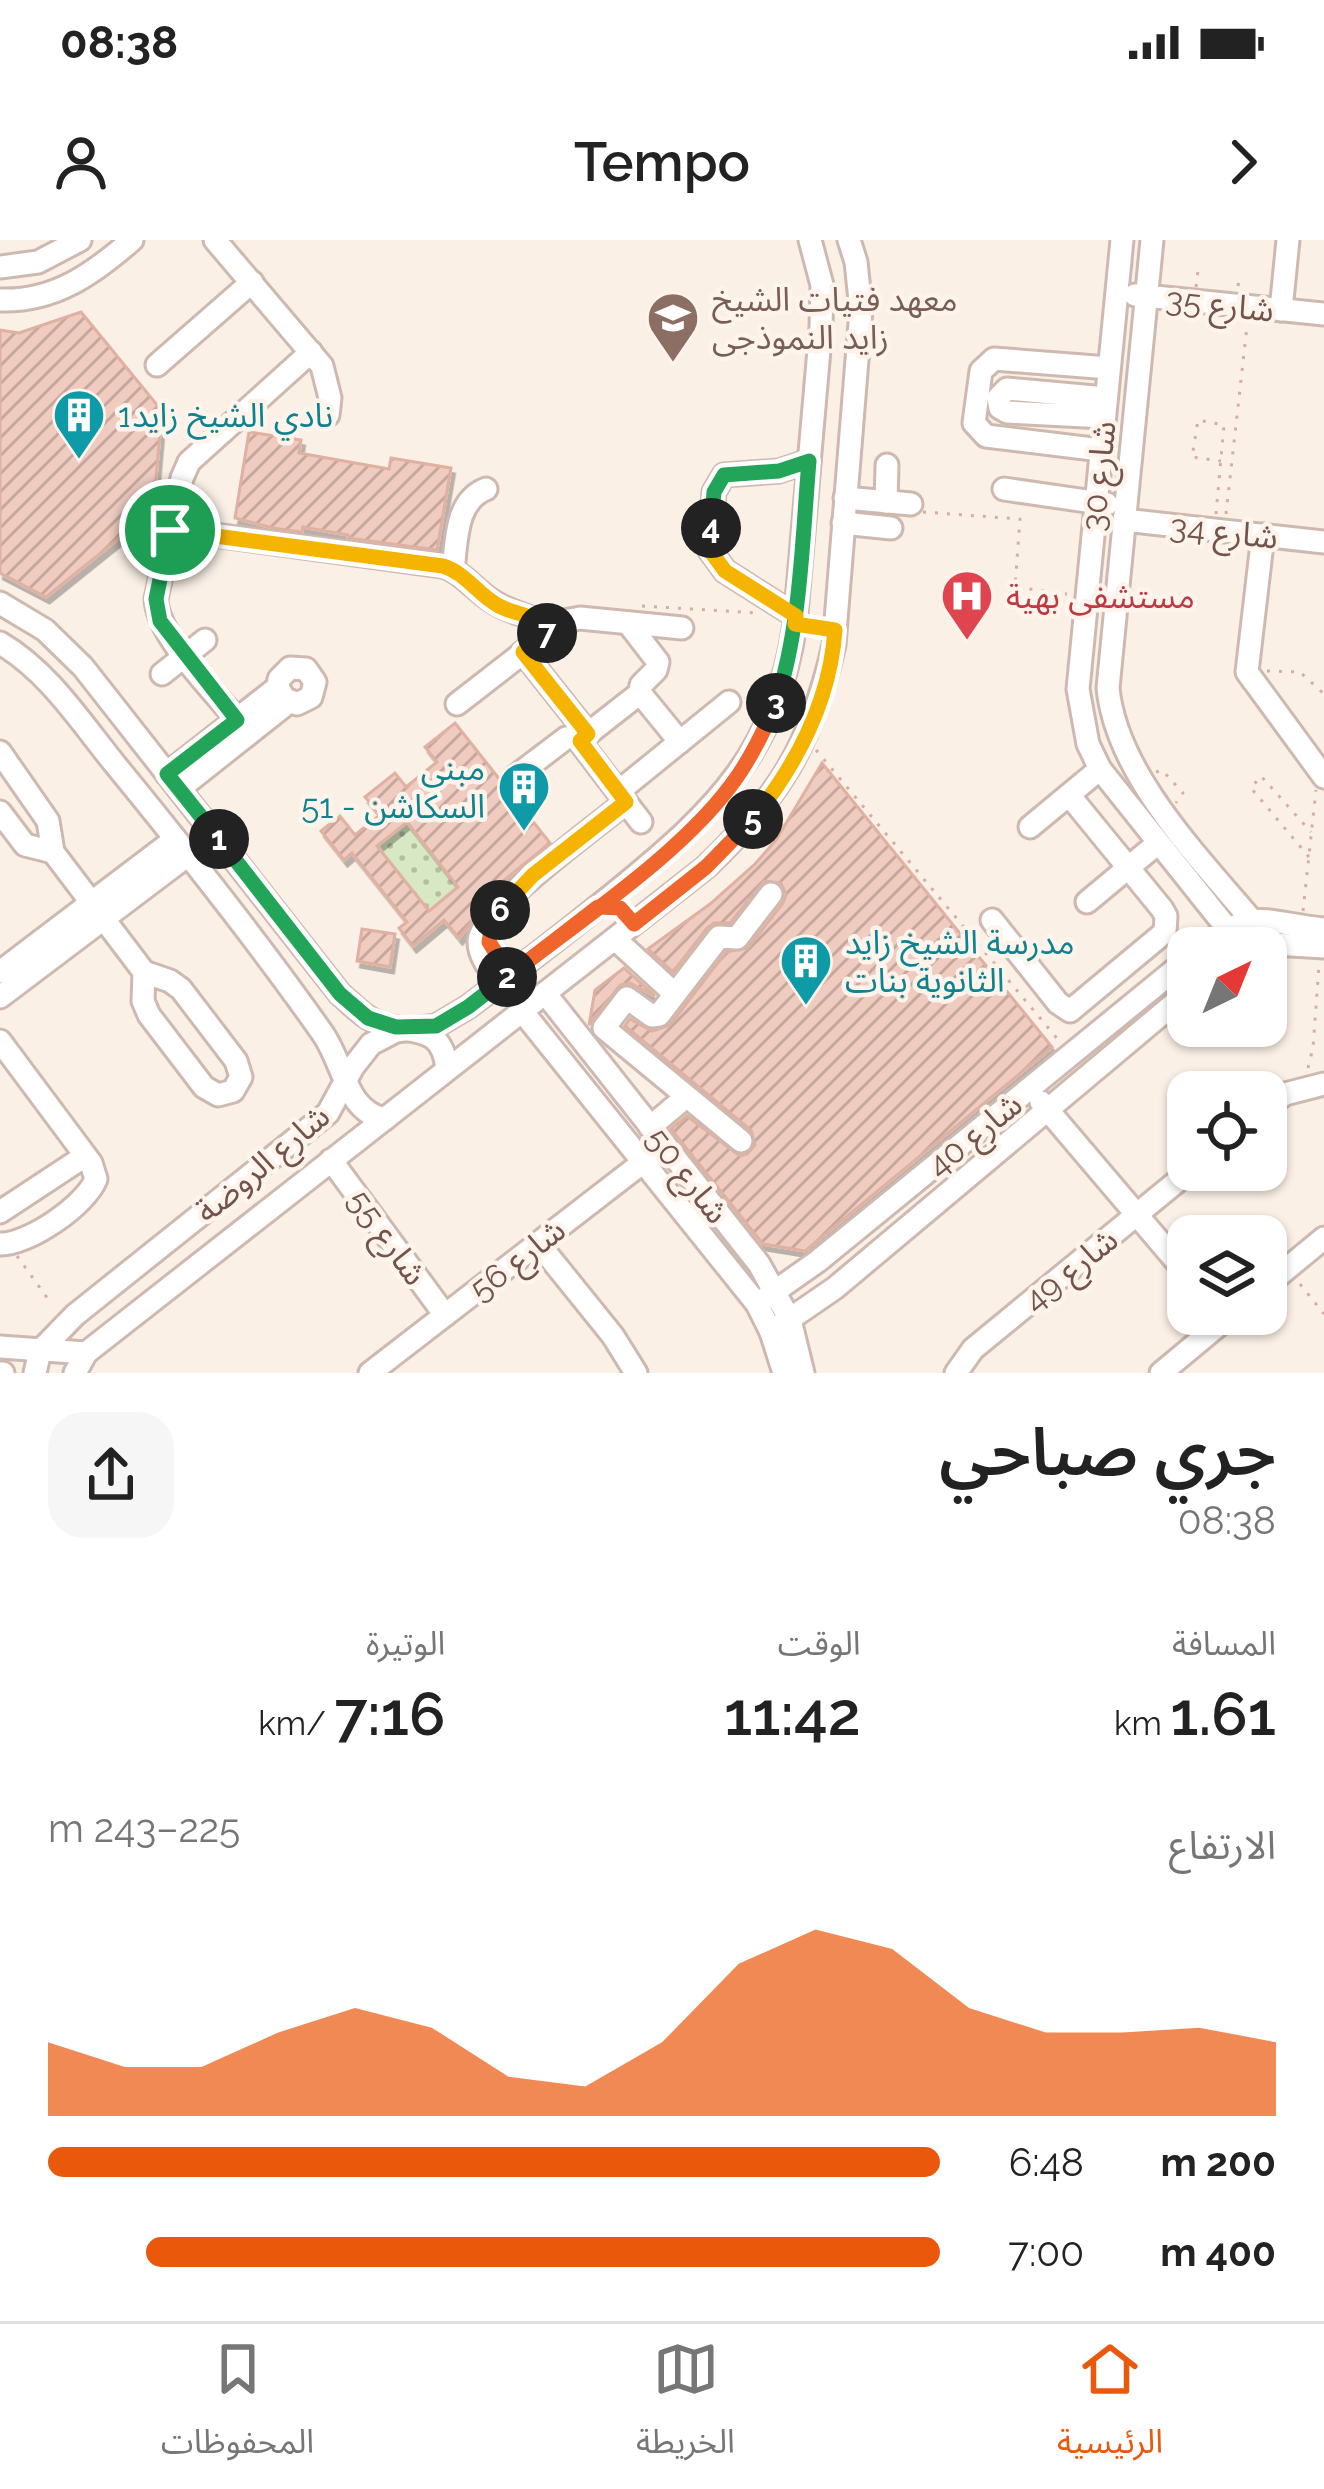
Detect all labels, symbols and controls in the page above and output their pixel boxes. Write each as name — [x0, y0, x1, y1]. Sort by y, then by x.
text: 08:38 — [60, 16, 178, 69]
icon: person — [48, 129, 114, 195]
icon: forward — [1210, 129, 1276, 195]
text: Tempo — [574, 130, 750, 194]
street label: شارع 35 — [1164, 279, 1276, 335]
place label: معهد فتيات الشيخ زايد النموذجى — [712, 280, 958, 357]
school or university icon: معهد فتيات الشيخ زايد النموذجى — [645, 290, 701, 364]
building icon: نادي الشيخ زايد1 — [51, 387, 107, 461]
place label: نادي الشيخ زايد1 — [118, 396, 333, 441]
street label: شارع 30 — [1073, 419, 1129, 534]
pin — [119, 479, 221, 581]
icon: arrive — [137, 497, 203, 563]
pin: 4 — [681, 498, 741, 558]
street label: شارع 34 — [1167, 506, 1280, 562]
text: 4 — [702, 508, 720, 547]
hospital icon: مستشفى بهية — [939, 568, 995, 642]
place label: مستشفى بهية — [1006, 577, 1195, 616]
pin: 7 — [517, 603, 577, 663]
text: 7 — [538, 613, 556, 652]
pin: 3 — [746, 673, 806, 733]
text: 3 — [767, 683, 785, 722]
place label: مبنى السكاشن - 51 — [301, 749, 485, 826]
building icon: مبنى السكاشن - 51 — [496, 759, 552, 833]
pin: 5 — [723, 789, 783, 849]
text: 5 — [744, 799, 762, 838]
pin: 1 — [189, 809, 249, 869]
text: 1 — [211, 819, 227, 858]
pin: 6 — [470, 880, 530, 940]
text: 6 — [490, 890, 510, 929]
place label: مدرسة الشيخ زايد الثانوية بنات — [845, 923, 1075, 1000]
north arrow — [1167, 927, 1287, 1047]
map controls — [1167, 927, 1287, 1335]
building icon: مدرسة الشيخ زايد الثانوية بنات — [778, 933, 834, 1007]
pin: 2 — [477, 947, 537, 1007]
text: 2 — [498, 957, 516, 996]
button: locate — [1167, 1071, 1287, 1191]
street label: شارع 40 — [919, 1084, 1033, 1188]
street label: شارع الروضة — [187, 1096, 340, 1234]
street label: شارع 50 — [634, 1120, 737, 1234]
street label: شارع 55 — [336, 1182, 435, 1296]
street label: شارع 56 — [462, 1210, 576, 1313]
button: layers — [1167, 1215, 1287, 1335]
street label: شارع 49 — [1015, 1220, 1129, 1323]
button: share — [48, 1412, 174, 1538]
text: جري صباحي — [939, 1413, 1276, 1490]
text: 08:38 — [1178, 1497, 1276, 1543]
text: الوتيرة — [366, 1624, 445, 1663]
text: الوقت — [778, 1624, 861, 1663]
text: المسافة — [1172, 1624, 1276, 1663]
text: 7:16 — [334, 1679, 445, 1749]
text: 11:42 — [724, 1679, 861, 1749]
text: 1.61 — [1170, 1679, 1276, 1749]
text: /km — [258, 1704, 334, 1743]
text: km — [1114, 1704, 1170, 1743]
text: 225–243 m — [48, 1805, 240, 1851]
text: الارتفاع — [1169, 1822, 1276, 1868]
text: 6:48 — [1009, 2139, 1084, 2185]
text: 200 m — [1160, 2139, 1276, 2185]
text: 7:00 — [1008, 2229, 1084, 2275]
text: 400 m — [1160, 2229, 1276, 2275]
tab: المحفوظات — [161, 2336, 314, 2477]
tab: الخريطة — [636, 2336, 735, 2477]
tab: الرئيسية — [1057, 2336, 1163, 2477]

